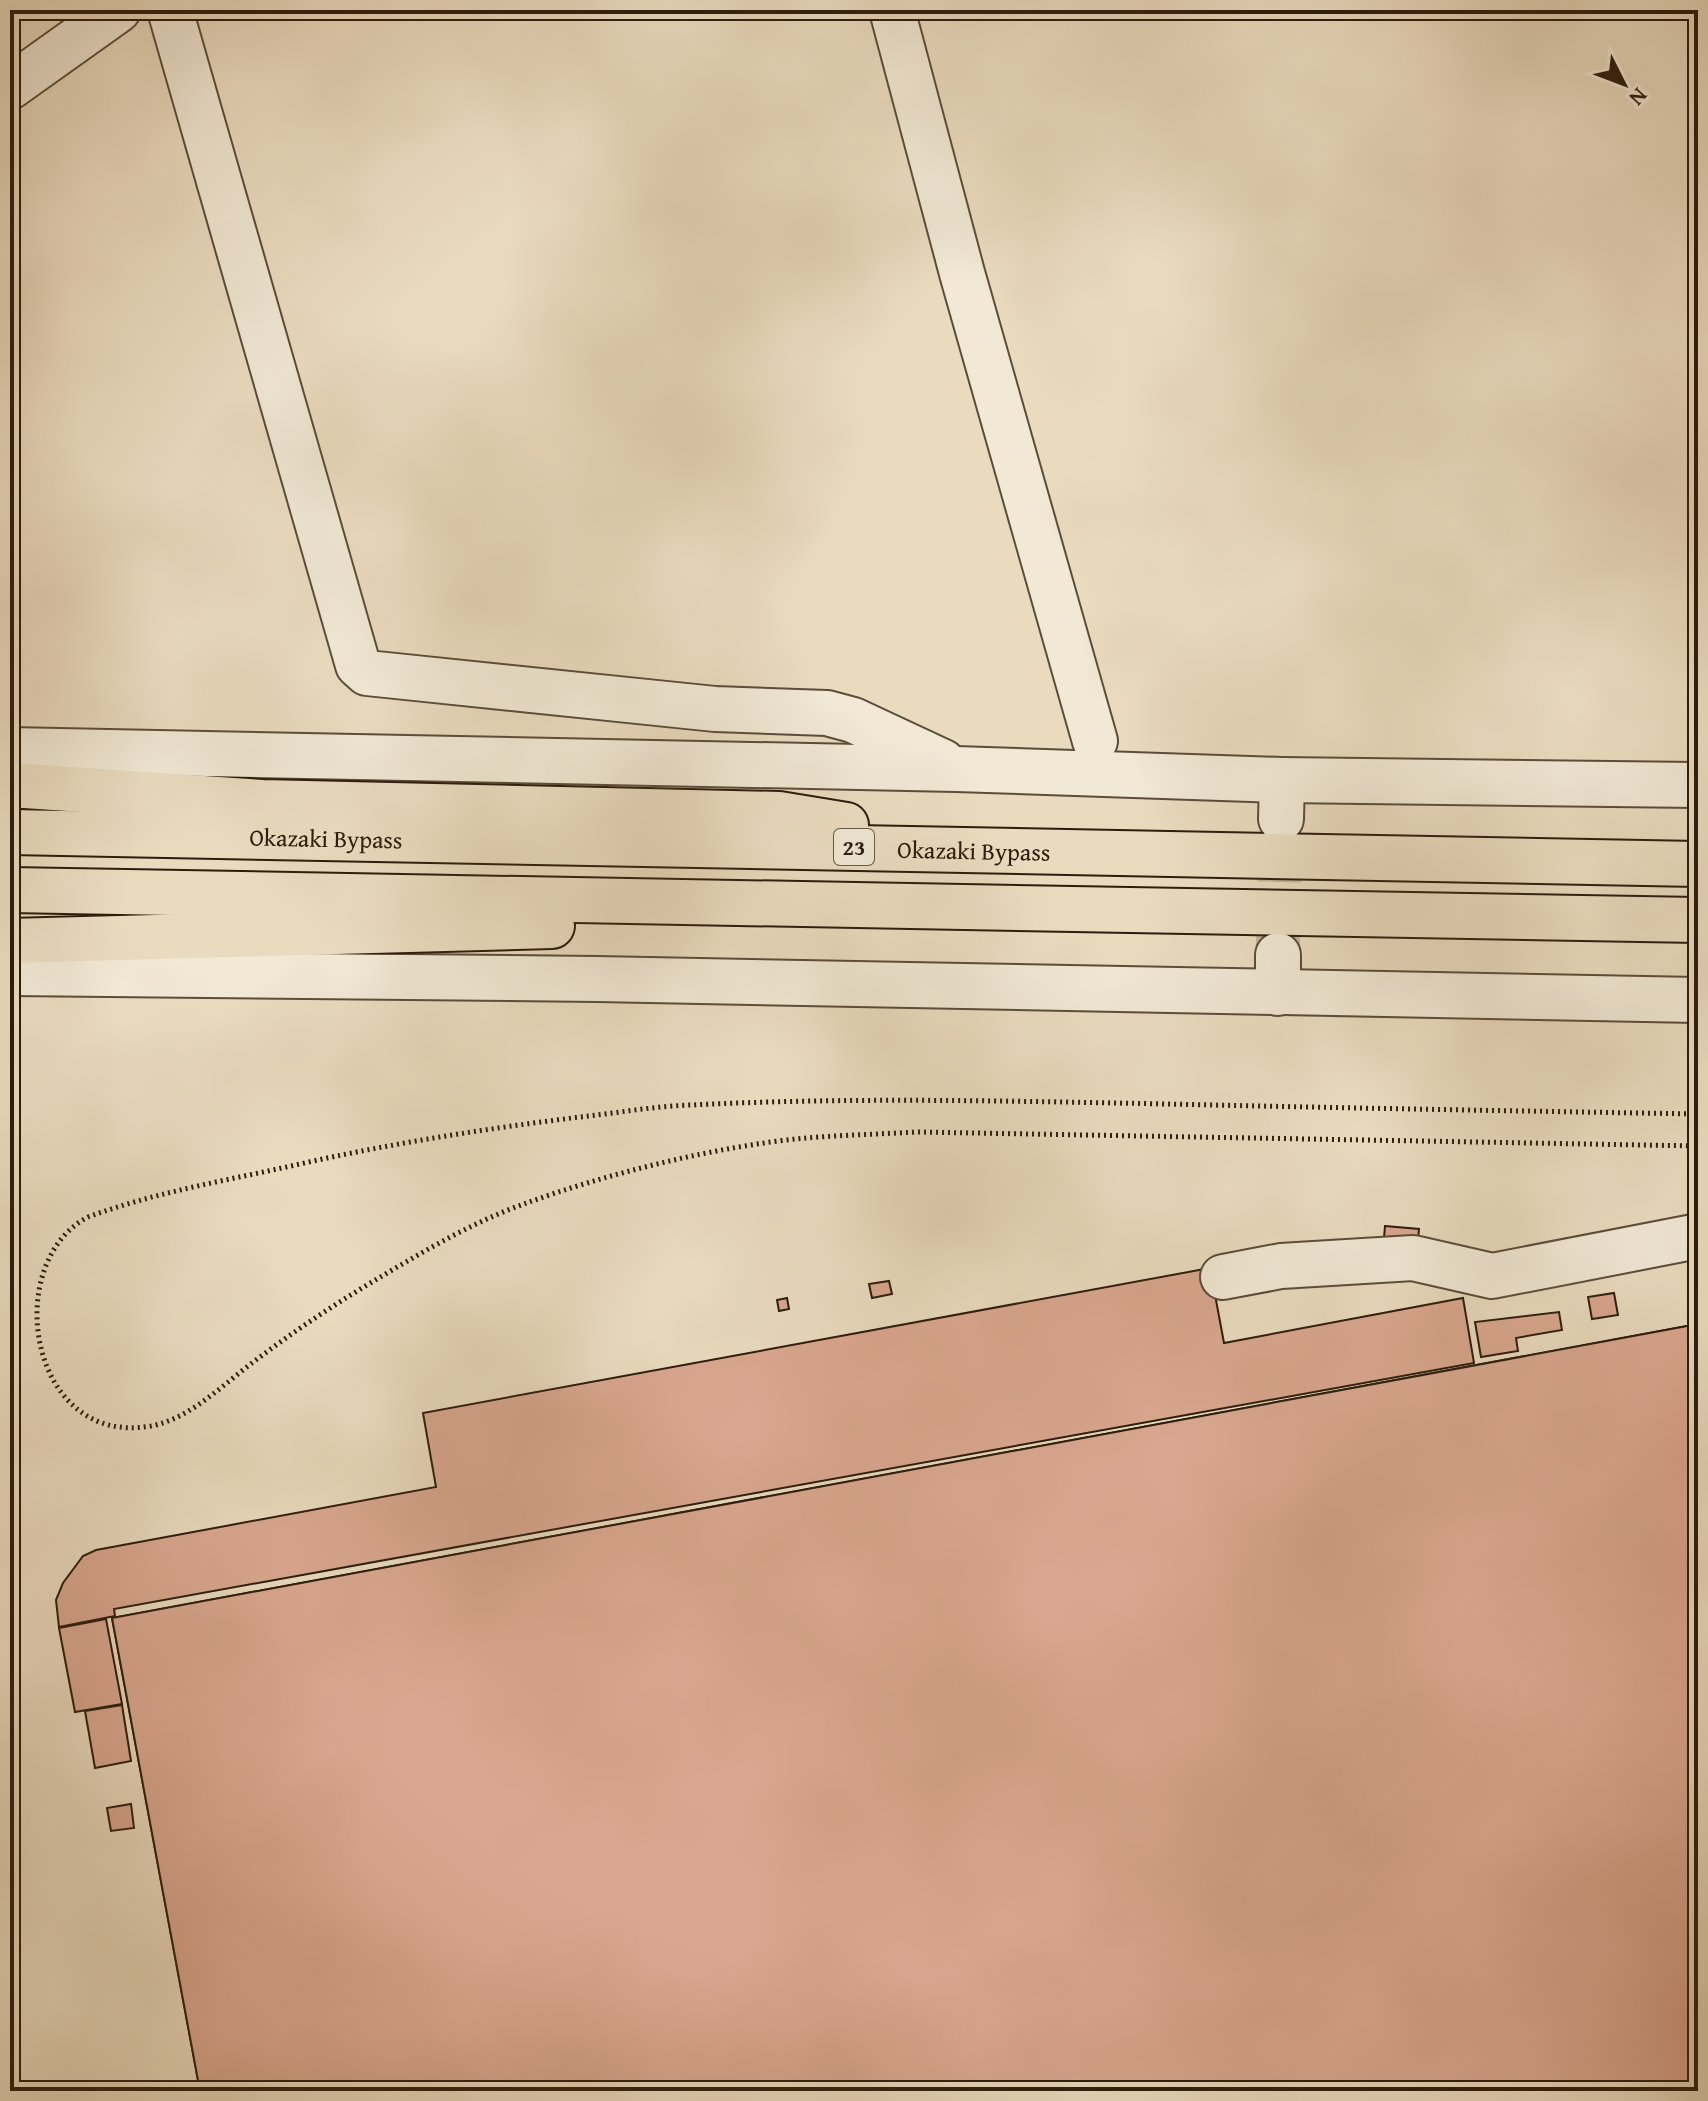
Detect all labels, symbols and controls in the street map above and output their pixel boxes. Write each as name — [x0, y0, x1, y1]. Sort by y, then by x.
north arrow — [1584, 44, 1664, 124]
text: N — [1622, 81, 1656, 114]
street label: Okazaki Bypass — [249, 819, 403, 857]
road number: 23 — [834, 829, 874, 865]
street label: Okazaki Bypass — [897, 831, 1051, 869]

